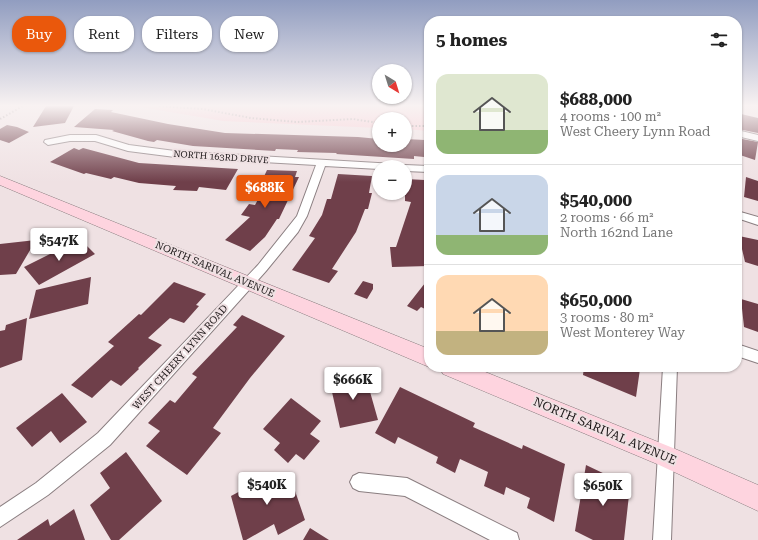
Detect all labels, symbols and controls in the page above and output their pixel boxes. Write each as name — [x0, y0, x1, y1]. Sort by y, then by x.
chip: Buy — [12, 16, 66, 52]
chip: Rent — [74, 16, 134, 52]
chip: Filters — [142, 16, 212, 52]
chip: New — [220, 16, 278, 52]
icon: filters — [708, 29, 730, 51]
text: 5 homes — [436, 30, 507, 50]
north arrow — [372, 64, 412, 104]
map controls — [372, 64, 412, 200]
text: $688,000 — [560, 89, 632, 109]
icon: home — [468, 90, 516, 138]
text: 4 rooms · 100 m² — [560, 109, 661, 124]
button: + — [372, 112, 412, 152]
text: West Cheery Lynn Road — [560, 124, 710, 139]
street label: NORTH 163RD DRIVE — [173, 149, 269, 165]
button: − — [372, 160, 412, 200]
pin: $688K — [237, 175, 293, 209]
text: $688K — [245, 180, 285, 195]
text: $540,000 — [560, 190, 632, 210]
icon: home — [468, 191, 516, 239]
text: 2 rooms · 66 m² — [560, 210, 654, 225]
text: North 162nd Lane — [560, 225, 673, 240]
pin: $547K — [31, 228, 87, 262]
text: $547K — [39, 233, 79, 248]
street label: NORTH SARIVAL AVENUE — [154, 239, 276, 299]
text: $650,000 — [560, 290, 632, 310]
icon: home — [468, 291, 516, 339]
street label: WEST CHEERY LYNN ROAD — [130, 302, 230, 411]
text: 3 rooms · 80 m² — [560, 310, 654, 325]
text: West Monterey Way — [560, 325, 685, 340]
pin: $666K — [325, 367, 381, 401]
text: $666K — [333, 372, 373, 387]
street label: NORTH SARIVAL AVENUE — [531, 394, 679, 468]
pin: $540K — [239, 472, 295, 506]
pin: $650K — [575, 473, 631, 507]
text: $540K — [247, 477, 287, 492]
text: $650K — [583, 478, 623, 493]

